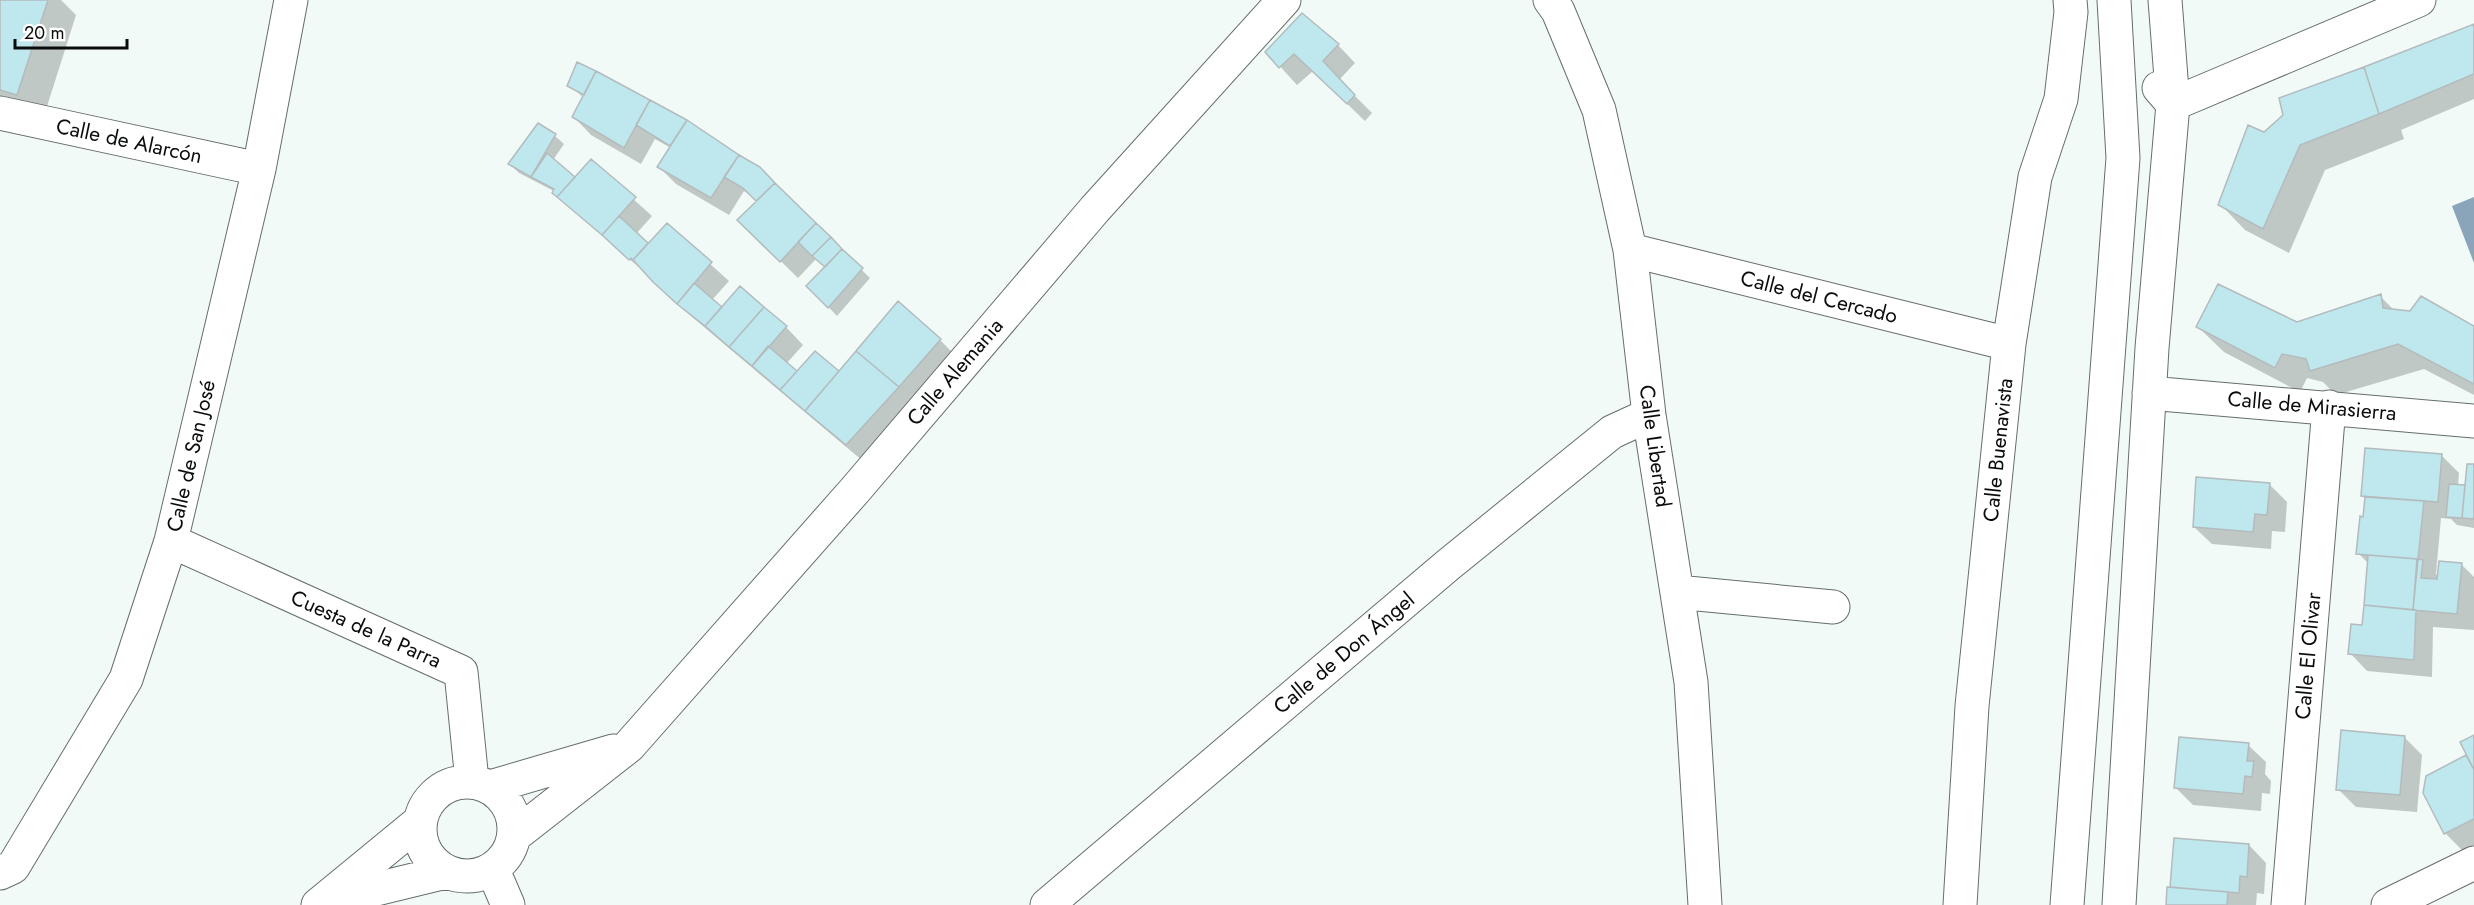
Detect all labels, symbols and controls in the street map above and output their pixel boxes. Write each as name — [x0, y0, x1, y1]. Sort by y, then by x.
scale bar — [15, 12, 128, 50]
text: 20 m — [24, 20, 64, 46]
street label: Calle de Alarcón — [53, 111, 205, 171]
street label: Calle del Cercado — [1737, 263, 1901, 331]
street label: Calle Alemania — [900, 312, 1010, 432]
street label: Calle de San José — [159, 377, 223, 535]
street label: Calle Buenavista — [1976, 377, 2020, 523]
street label: Calle Libertad — [1632, 383, 1678, 509]
street label: Calle de Mirasierra — [2226, 384, 2398, 428]
street label: Cuesta de la Parra — [286, 582, 446, 676]
street label: Calle de Don Ángel — [1267, 585, 1421, 721]
street label: Calle El Olivar — [2288, 590, 2329, 721]

